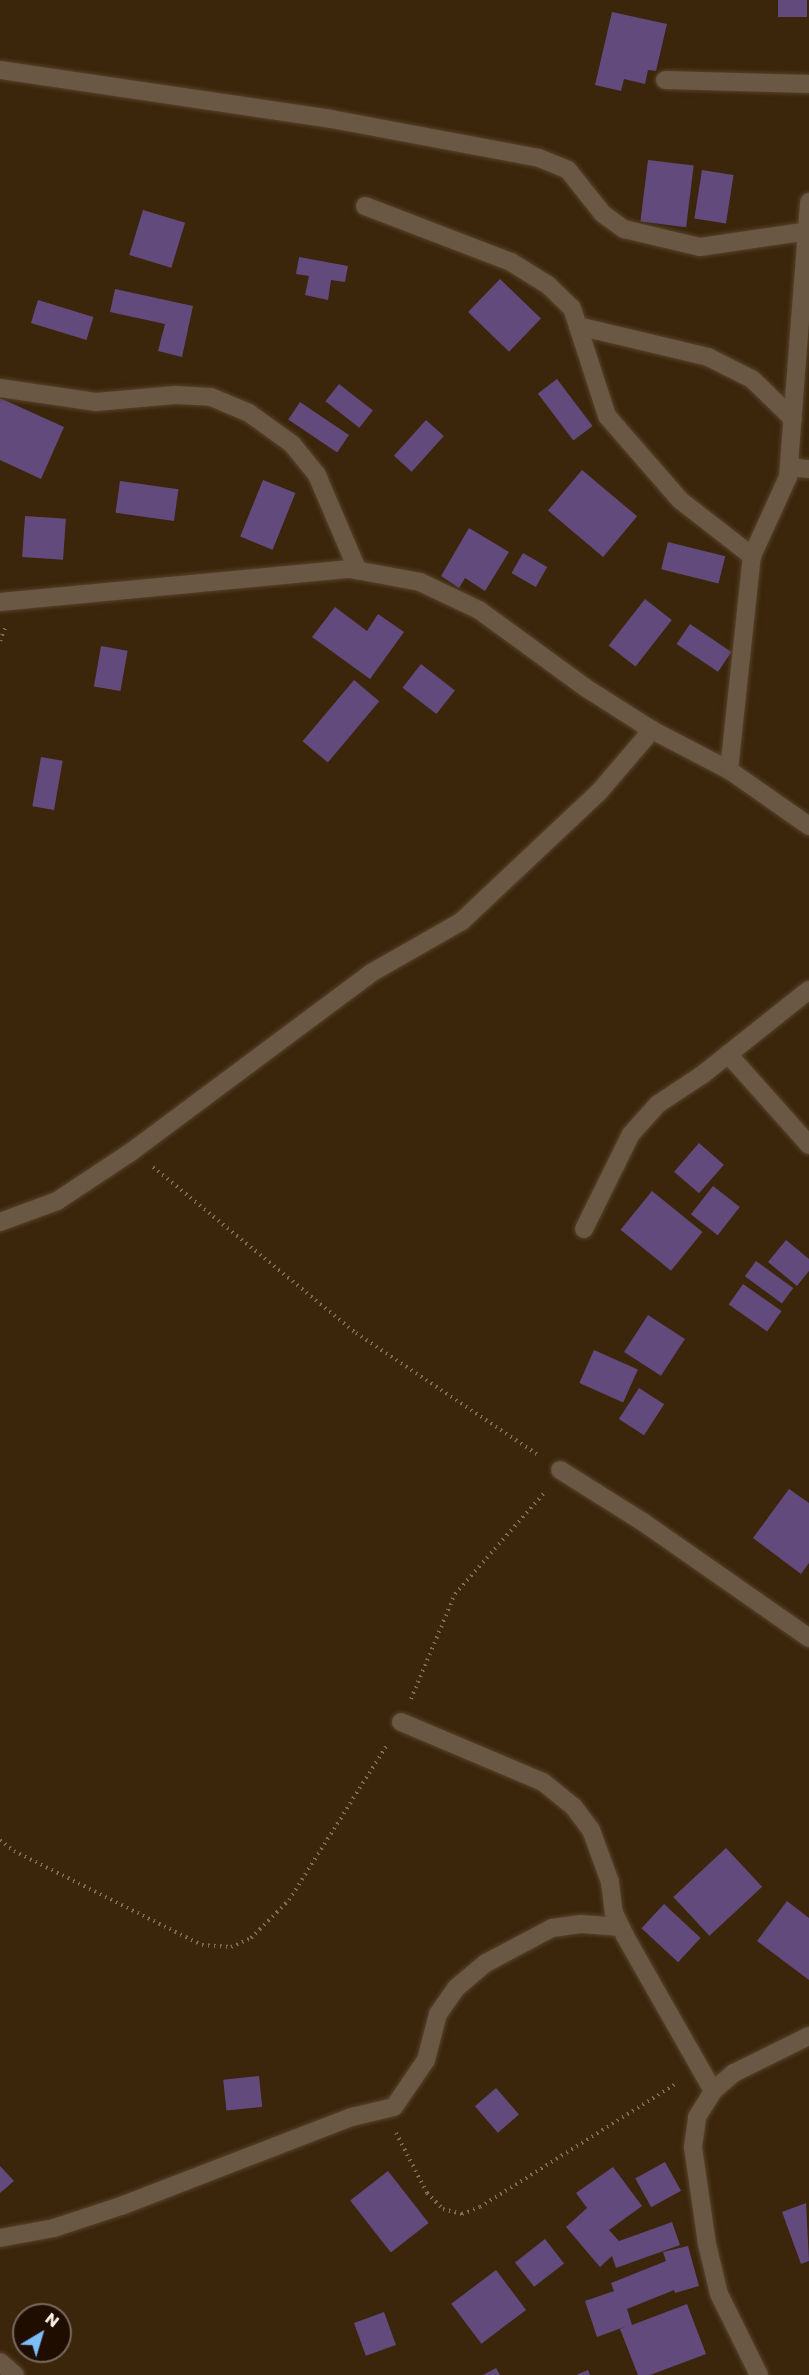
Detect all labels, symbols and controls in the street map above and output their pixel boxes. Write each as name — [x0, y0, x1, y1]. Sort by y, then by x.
north arrow — [12, 2303, 72, 2363]
text: N — [40, 2307, 64, 2333]

